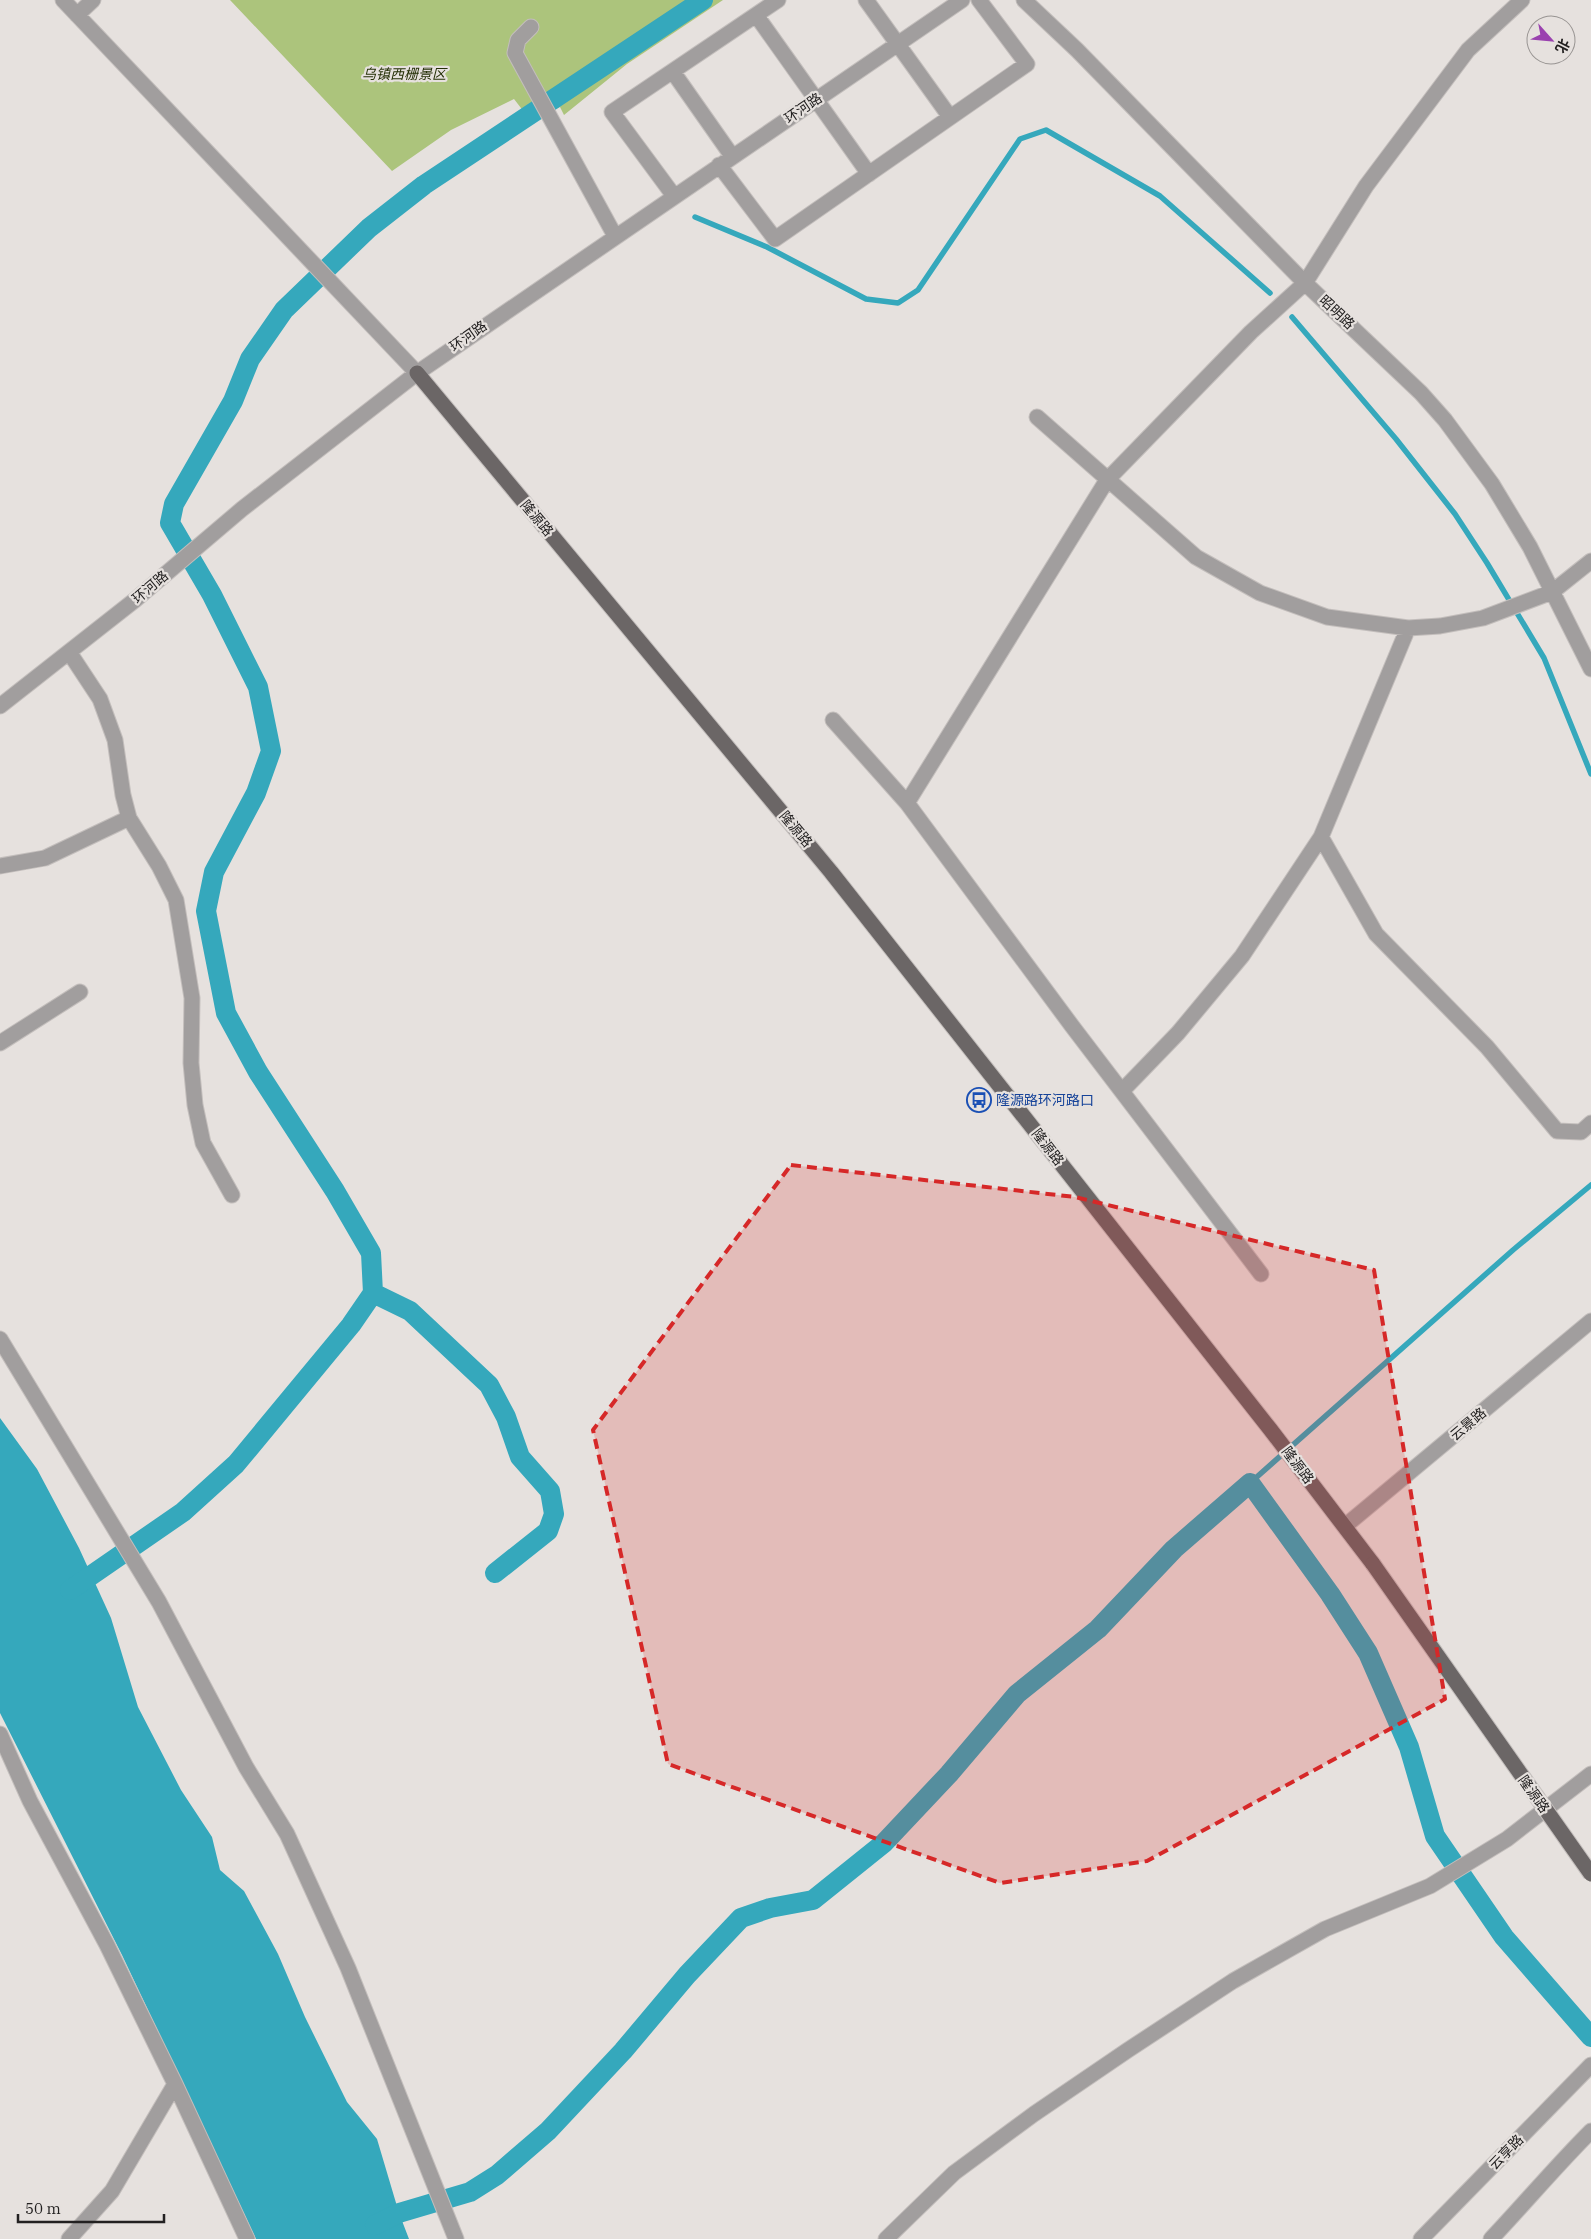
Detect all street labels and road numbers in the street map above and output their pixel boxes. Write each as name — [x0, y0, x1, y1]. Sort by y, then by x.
street label: 环河路 — [781, 89, 825, 127]
street label: 昭明路 — [1316, 291, 1358, 333]
street label: 环河路 — [446, 317, 490, 355]
street label: 隆源路 — [517, 496, 557, 540]
street label: 环河路 — [128, 567, 172, 607]
street label: 隆源路 — [776, 807, 816, 851]
street label: 隆源路 — [1028, 1125, 1068, 1169]
street label: 云景路 — [1446, 1404, 1490, 1444]
street label: 隆源路 — [1278, 1443, 1318, 1487]
street label: 隆源路 — [1515, 1772, 1553, 1816]
street label: 云享路 — [1485, 2131, 1527, 2173]

